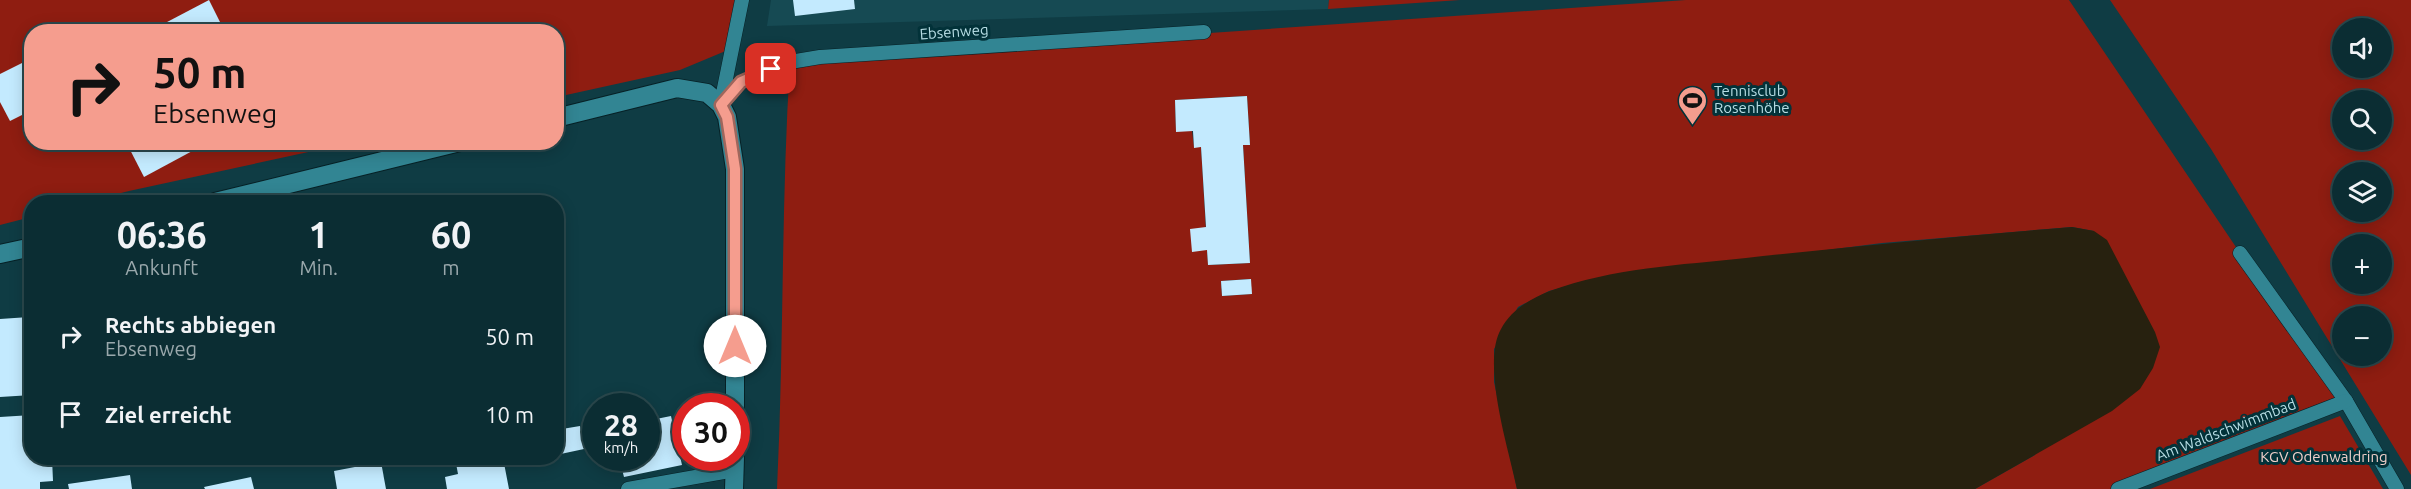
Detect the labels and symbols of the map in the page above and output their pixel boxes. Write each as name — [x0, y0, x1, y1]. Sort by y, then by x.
street label: Ebsenweg — [919, 21, 989, 42]
pin — [745, 43, 796, 94]
place label: Tennisclub Rosenhöhe — [1714, 82, 1790, 116]
sports icon: Tennisclub Rosenhöhe — [1677, 84, 1709, 126]
position arrow — [703, 314, 767, 378]
speed limit sign: 30 — [672, 393, 750, 471]
street label: Am Waldschwimmbad — [2153, 395, 2298, 464]
park label: KGV Odenwaldring — [2260, 448, 2388, 465]

